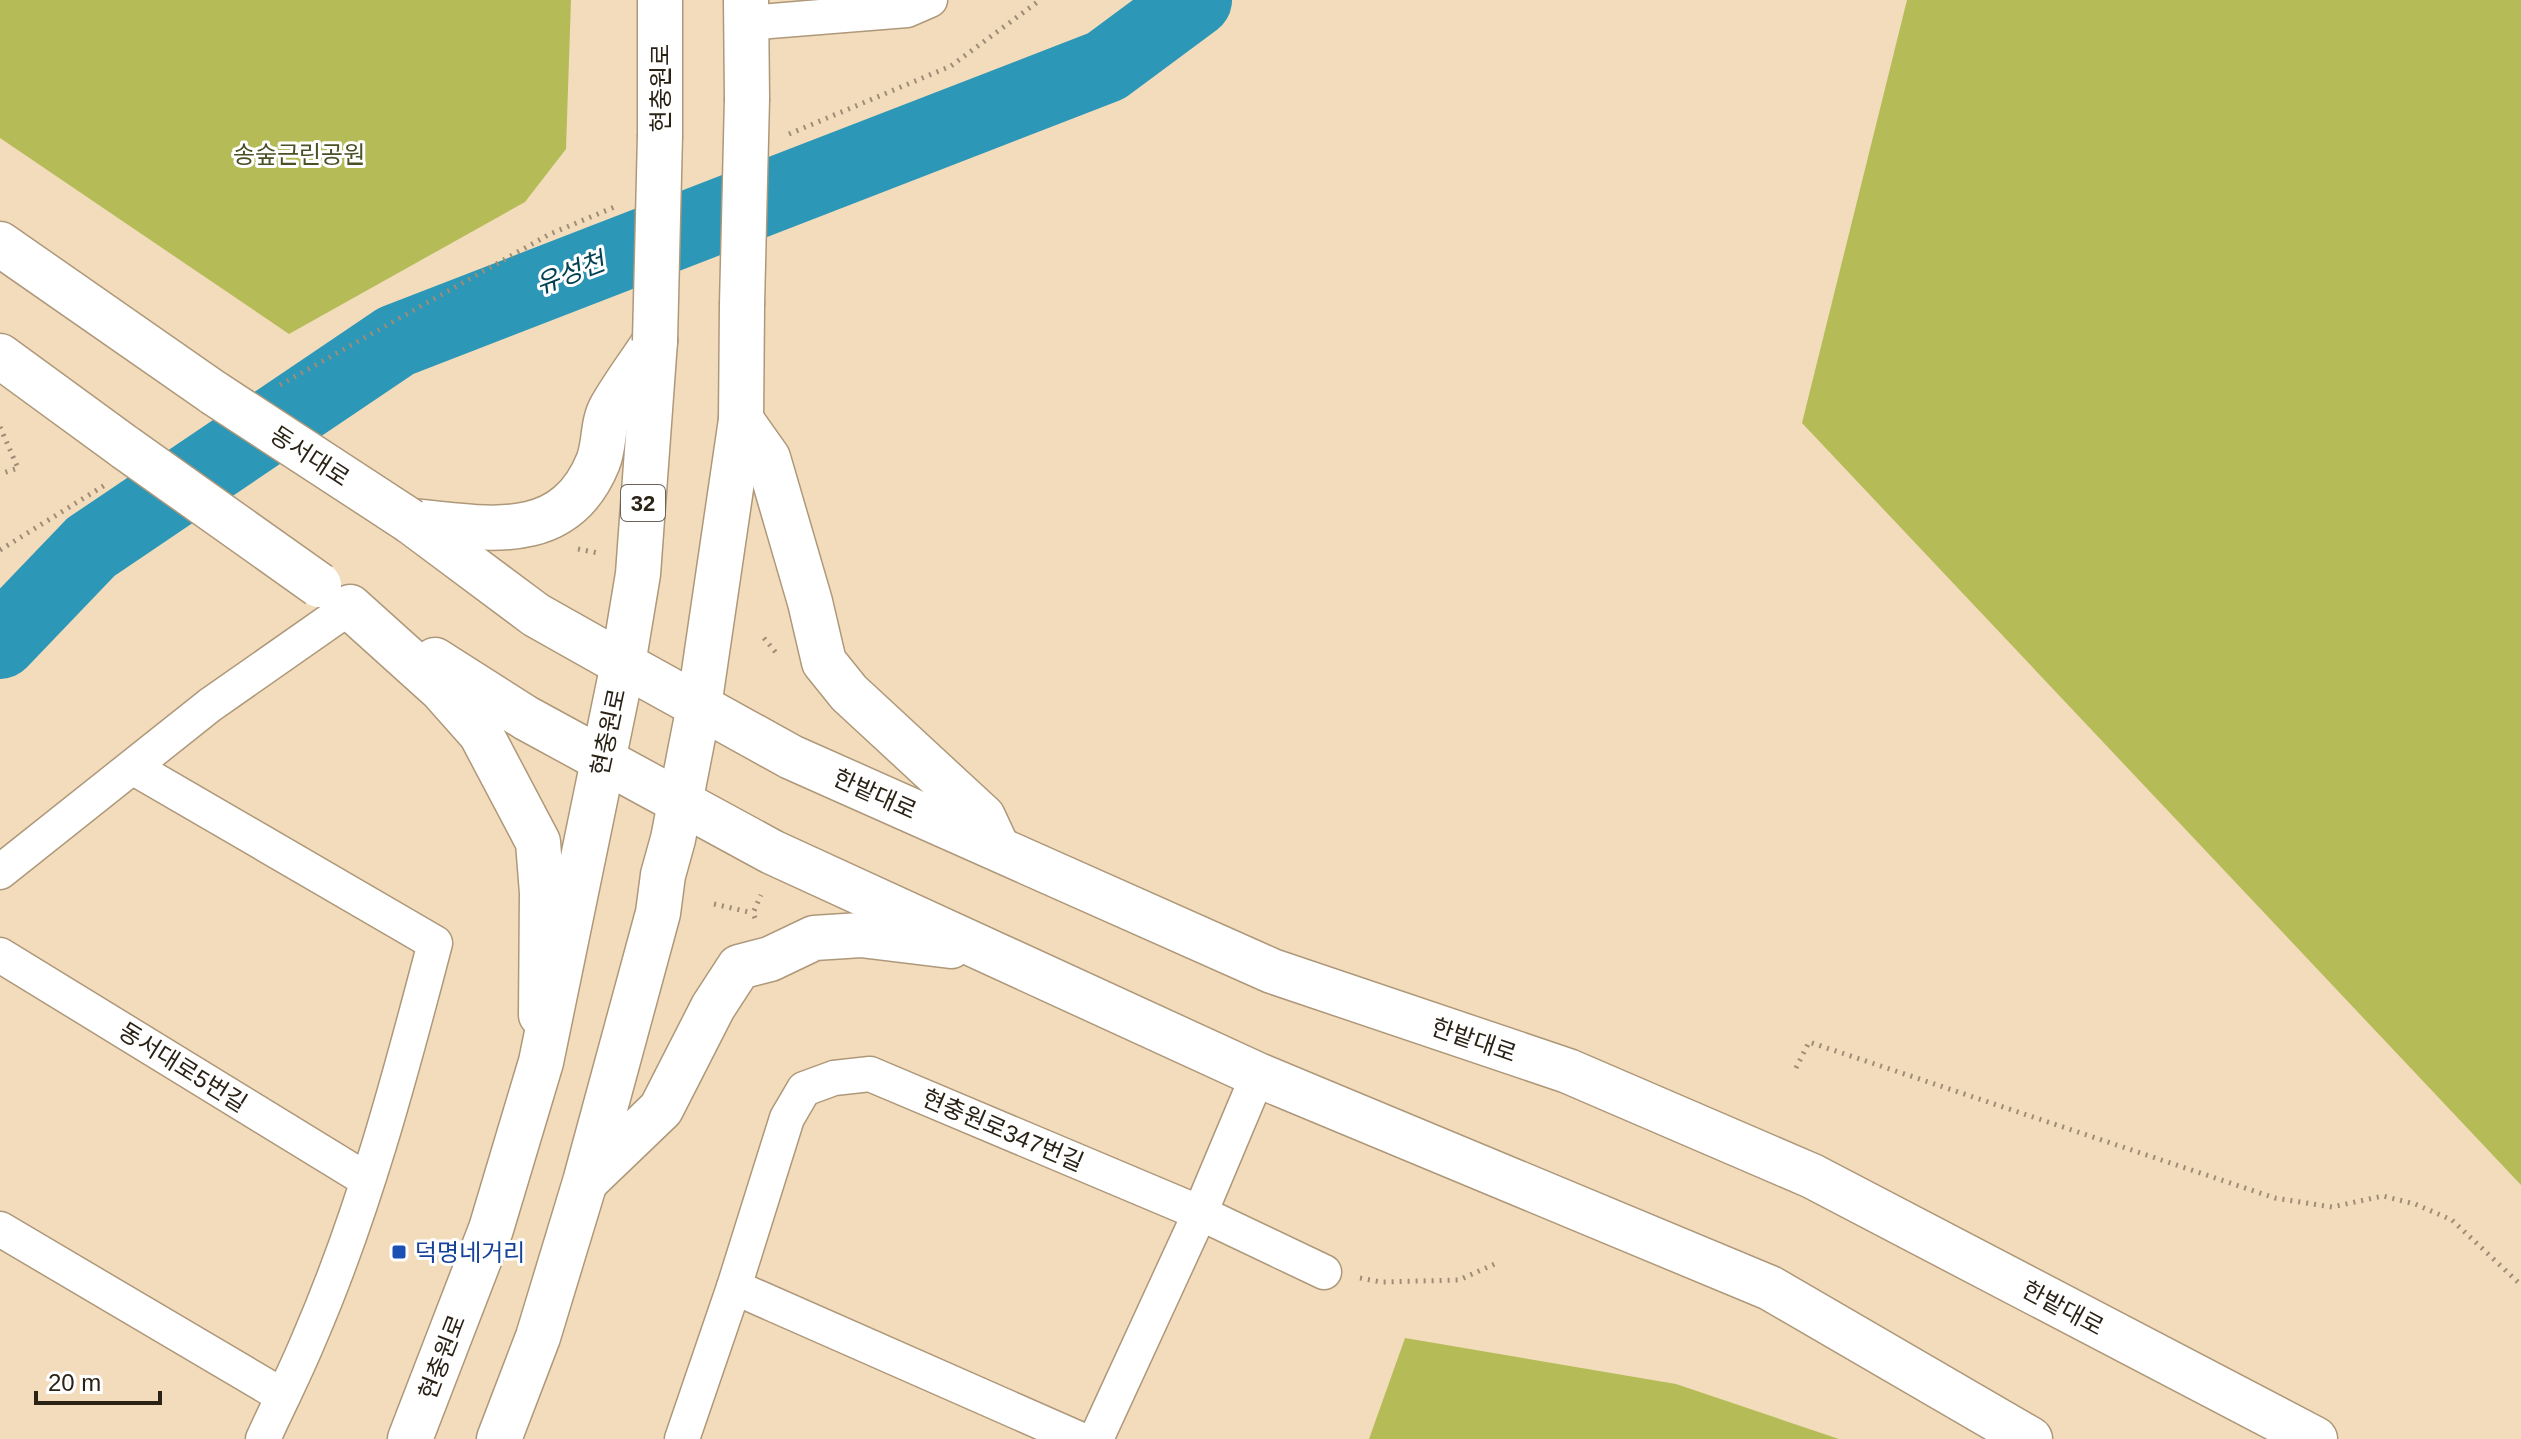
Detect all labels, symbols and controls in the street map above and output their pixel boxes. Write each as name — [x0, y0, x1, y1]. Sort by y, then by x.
street label: 현충원로 — [647, 44, 674, 132]
park label: 송숲근린공원 — [233, 141, 365, 168]
water label: 유성천 — [531, 245, 612, 300]
street label: 동서대로 — [266, 421, 354, 491]
road number: 32 — [621, 485, 665, 521]
street label: 현충원로 — [586, 686, 630, 778]
street label: 한밭대로 — [829, 764, 921, 824]
street label: 한밭대로 — [1428, 1013, 1520, 1067]
street label: 동서대로5번길 — [114, 1017, 252, 1117]
street label: 현충원로347번길 — [918, 1084, 1088, 1176]
place label: 덕명네거리 — [415, 1239, 525, 1266]
marker: 덕명네거리 — [390, 1243, 408, 1261]
street label: 한밭대로 — [2018, 1275, 2108, 1341]
street label: 현충원로 — [414, 1311, 470, 1403]
scale bar — [36, 1355, 160, 1405]
text: 20 m — [48, 1369, 101, 1396]

